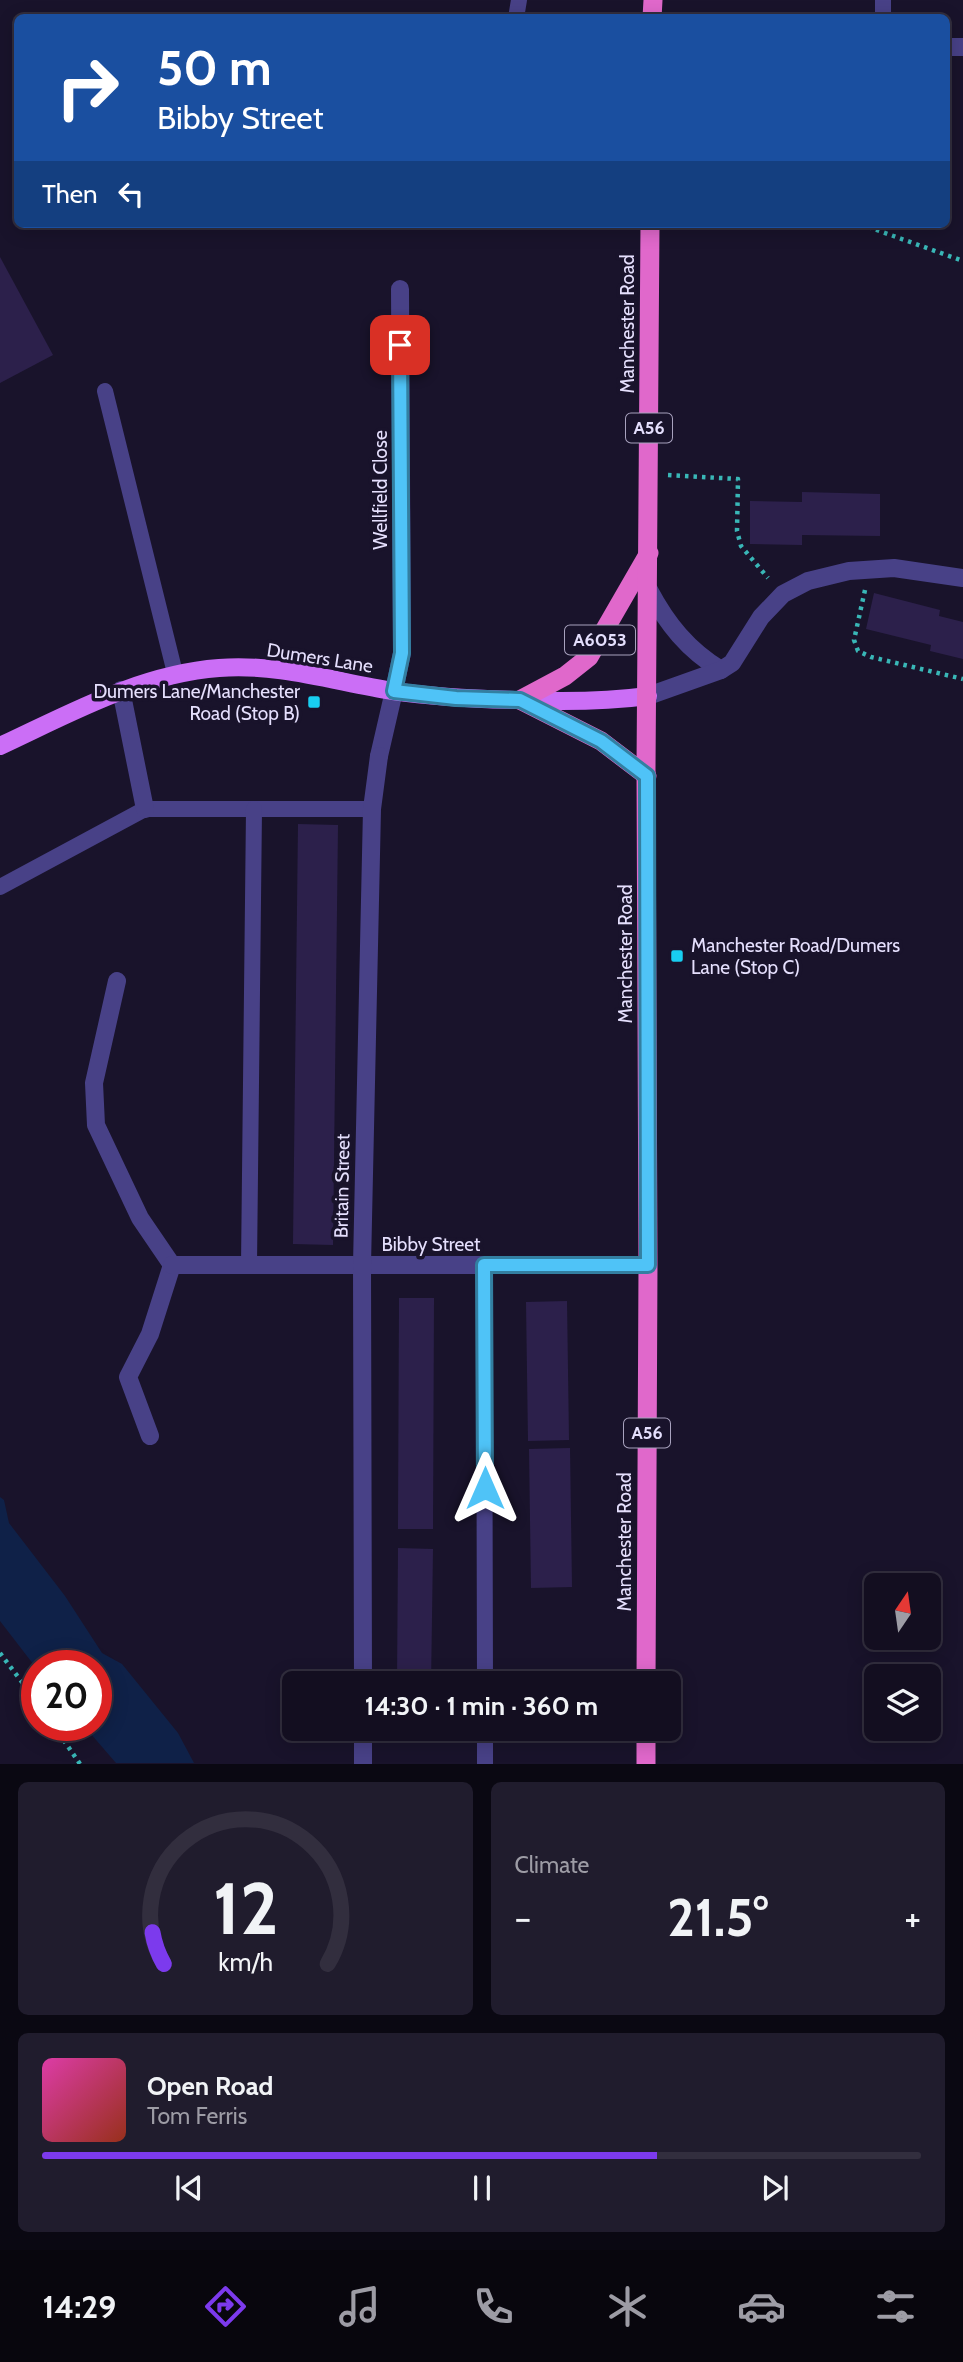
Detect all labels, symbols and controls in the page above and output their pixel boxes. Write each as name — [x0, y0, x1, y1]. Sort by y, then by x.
text: 50 m — [157, 38, 272, 97]
icon: right — [42, 42, 133, 133]
text: Bibby Street — [157, 98, 323, 137]
icon: left — [112, 175, 150, 213]
text: Then — [42, 178, 98, 210]
street label: Manchester Road — [616, 254, 639, 394]
pin — [370, 315, 430, 375]
icon: arrive — [381, 326, 419, 364]
road number: A56 — [626, 414, 672, 442]
street label: Wellfield Close — [369, 430, 392, 550]
road number: A6053 — [565, 626, 635, 654]
street label: Dumers Lane — [265, 638, 375, 678]
place label: Dumers Lane/Manchester Road (Stop B) — [93, 680, 300, 725]
marker: Dumers Lane/Manchester Road (Stop B) — [306, 694, 322, 710]
street label: Manchester Road — [614, 884, 637, 1024]
place label: Manchester Road/Dumers Lane (Stop C) — [691, 934, 900, 979]
marker: Manchester Road/Dumers Lane (Stop C) — [669, 948, 685, 964]
street label: Britain Street — [330, 1133, 354, 1238]
street label: Bibby Street — [382, 1233, 481, 1256]
road number: A56 — [624, 1418, 670, 1448]
position arrow — [448, 1451, 522, 1525]
street label: Manchester Road — [613, 1472, 636, 1612]
north arrow — [864, 1573, 942, 1650]
map controls — [864, 1573, 941, 1741]
speed limit sign: 20 — [21, 1650, 112, 1741]
button: layers — [864, 1664, 941, 1741]
text: 14:30 · 1 min · 360 m — [365, 1690, 598, 1722]
text: Climate — [515, 1851, 589, 1879]
text: 12 — [213, 1865, 278, 1953]
text: 21.5° — [667, 1886, 768, 1949]
text: − — [515, 1894, 531, 1941]
text: + — [904, 1894, 921, 1941]
text: km/h — [218, 1947, 273, 1977]
text: Open Road — [147, 2070, 273, 2102]
text: Tom Ferris — [147, 2102, 247, 2130]
icon: previous — [170, 2169, 208, 2207]
icon: pause — [463, 2169, 501, 2207]
icon: next — [756, 2169, 794, 2207]
icon: directions — [201, 2282, 250, 2331]
icon: music — [335, 2282, 384, 2331]
icon: phone — [469, 2282, 518, 2331]
icon: climate — [603, 2282, 652, 2331]
icon: car — [737, 2282, 786, 2331]
icon: filters — [871, 2282, 920, 2331]
text: 14:29 — [43, 2287, 116, 2326]

